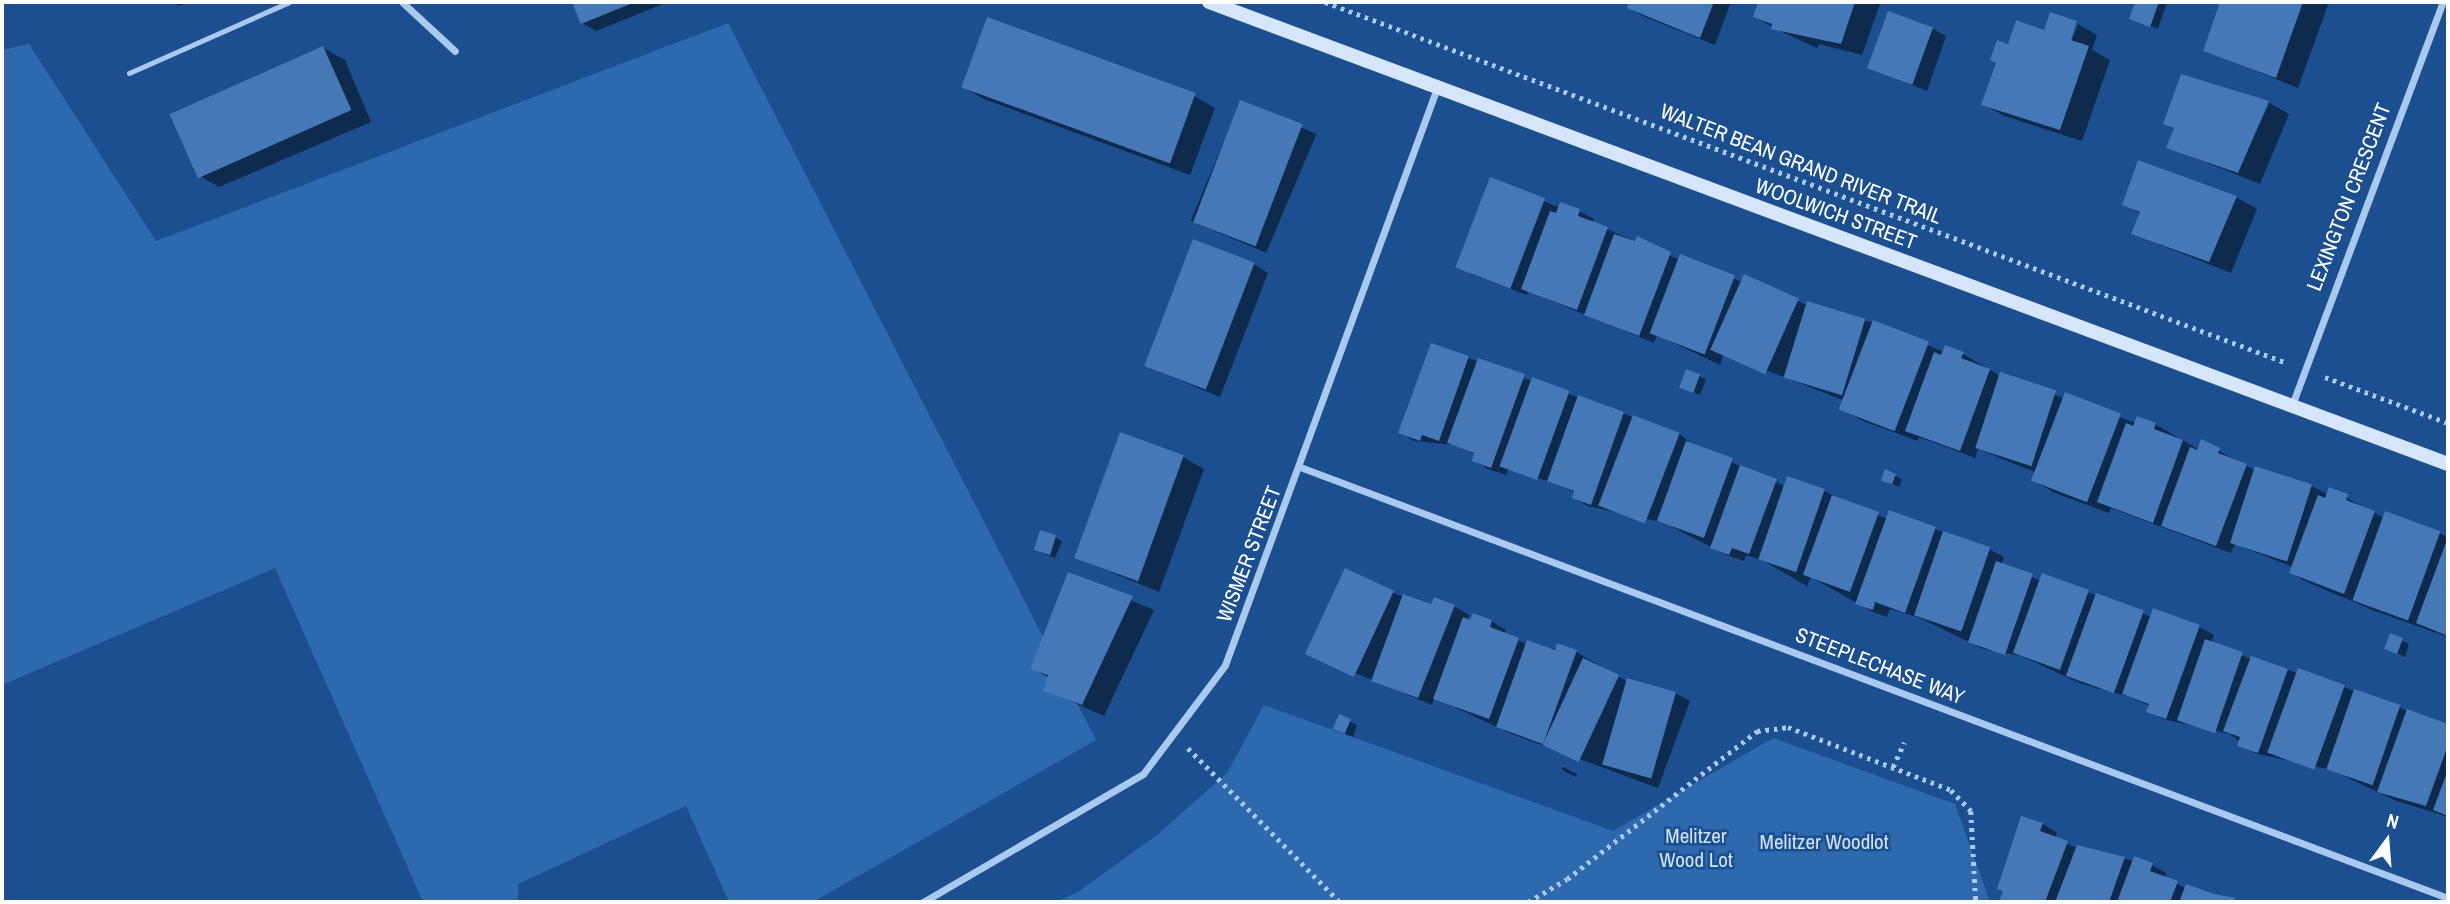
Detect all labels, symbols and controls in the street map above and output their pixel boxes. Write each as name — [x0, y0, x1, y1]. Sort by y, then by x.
street label: WALTER BEAN GRAND RIVER TRAIL — [1657, 99, 1945, 229]
street label: LEXINGTON CRESCENT — [2302, 100, 2396, 294]
street label: WOOLWICH STREET — [1752, 173, 1920, 255]
street label: WISMER STREET — [1212, 482, 1286, 626]
street label: STEEPLECHASE WAY — [1792, 622, 1968, 710]
north arrow — [2352, 806, 2422, 876]
text: N — [2384, 807, 2402, 835]
park label: Melitzer Wood Lot — [1659, 823, 1733, 873]
park label: Melitzer Woodlot — [1760, 829, 1888, 855]

